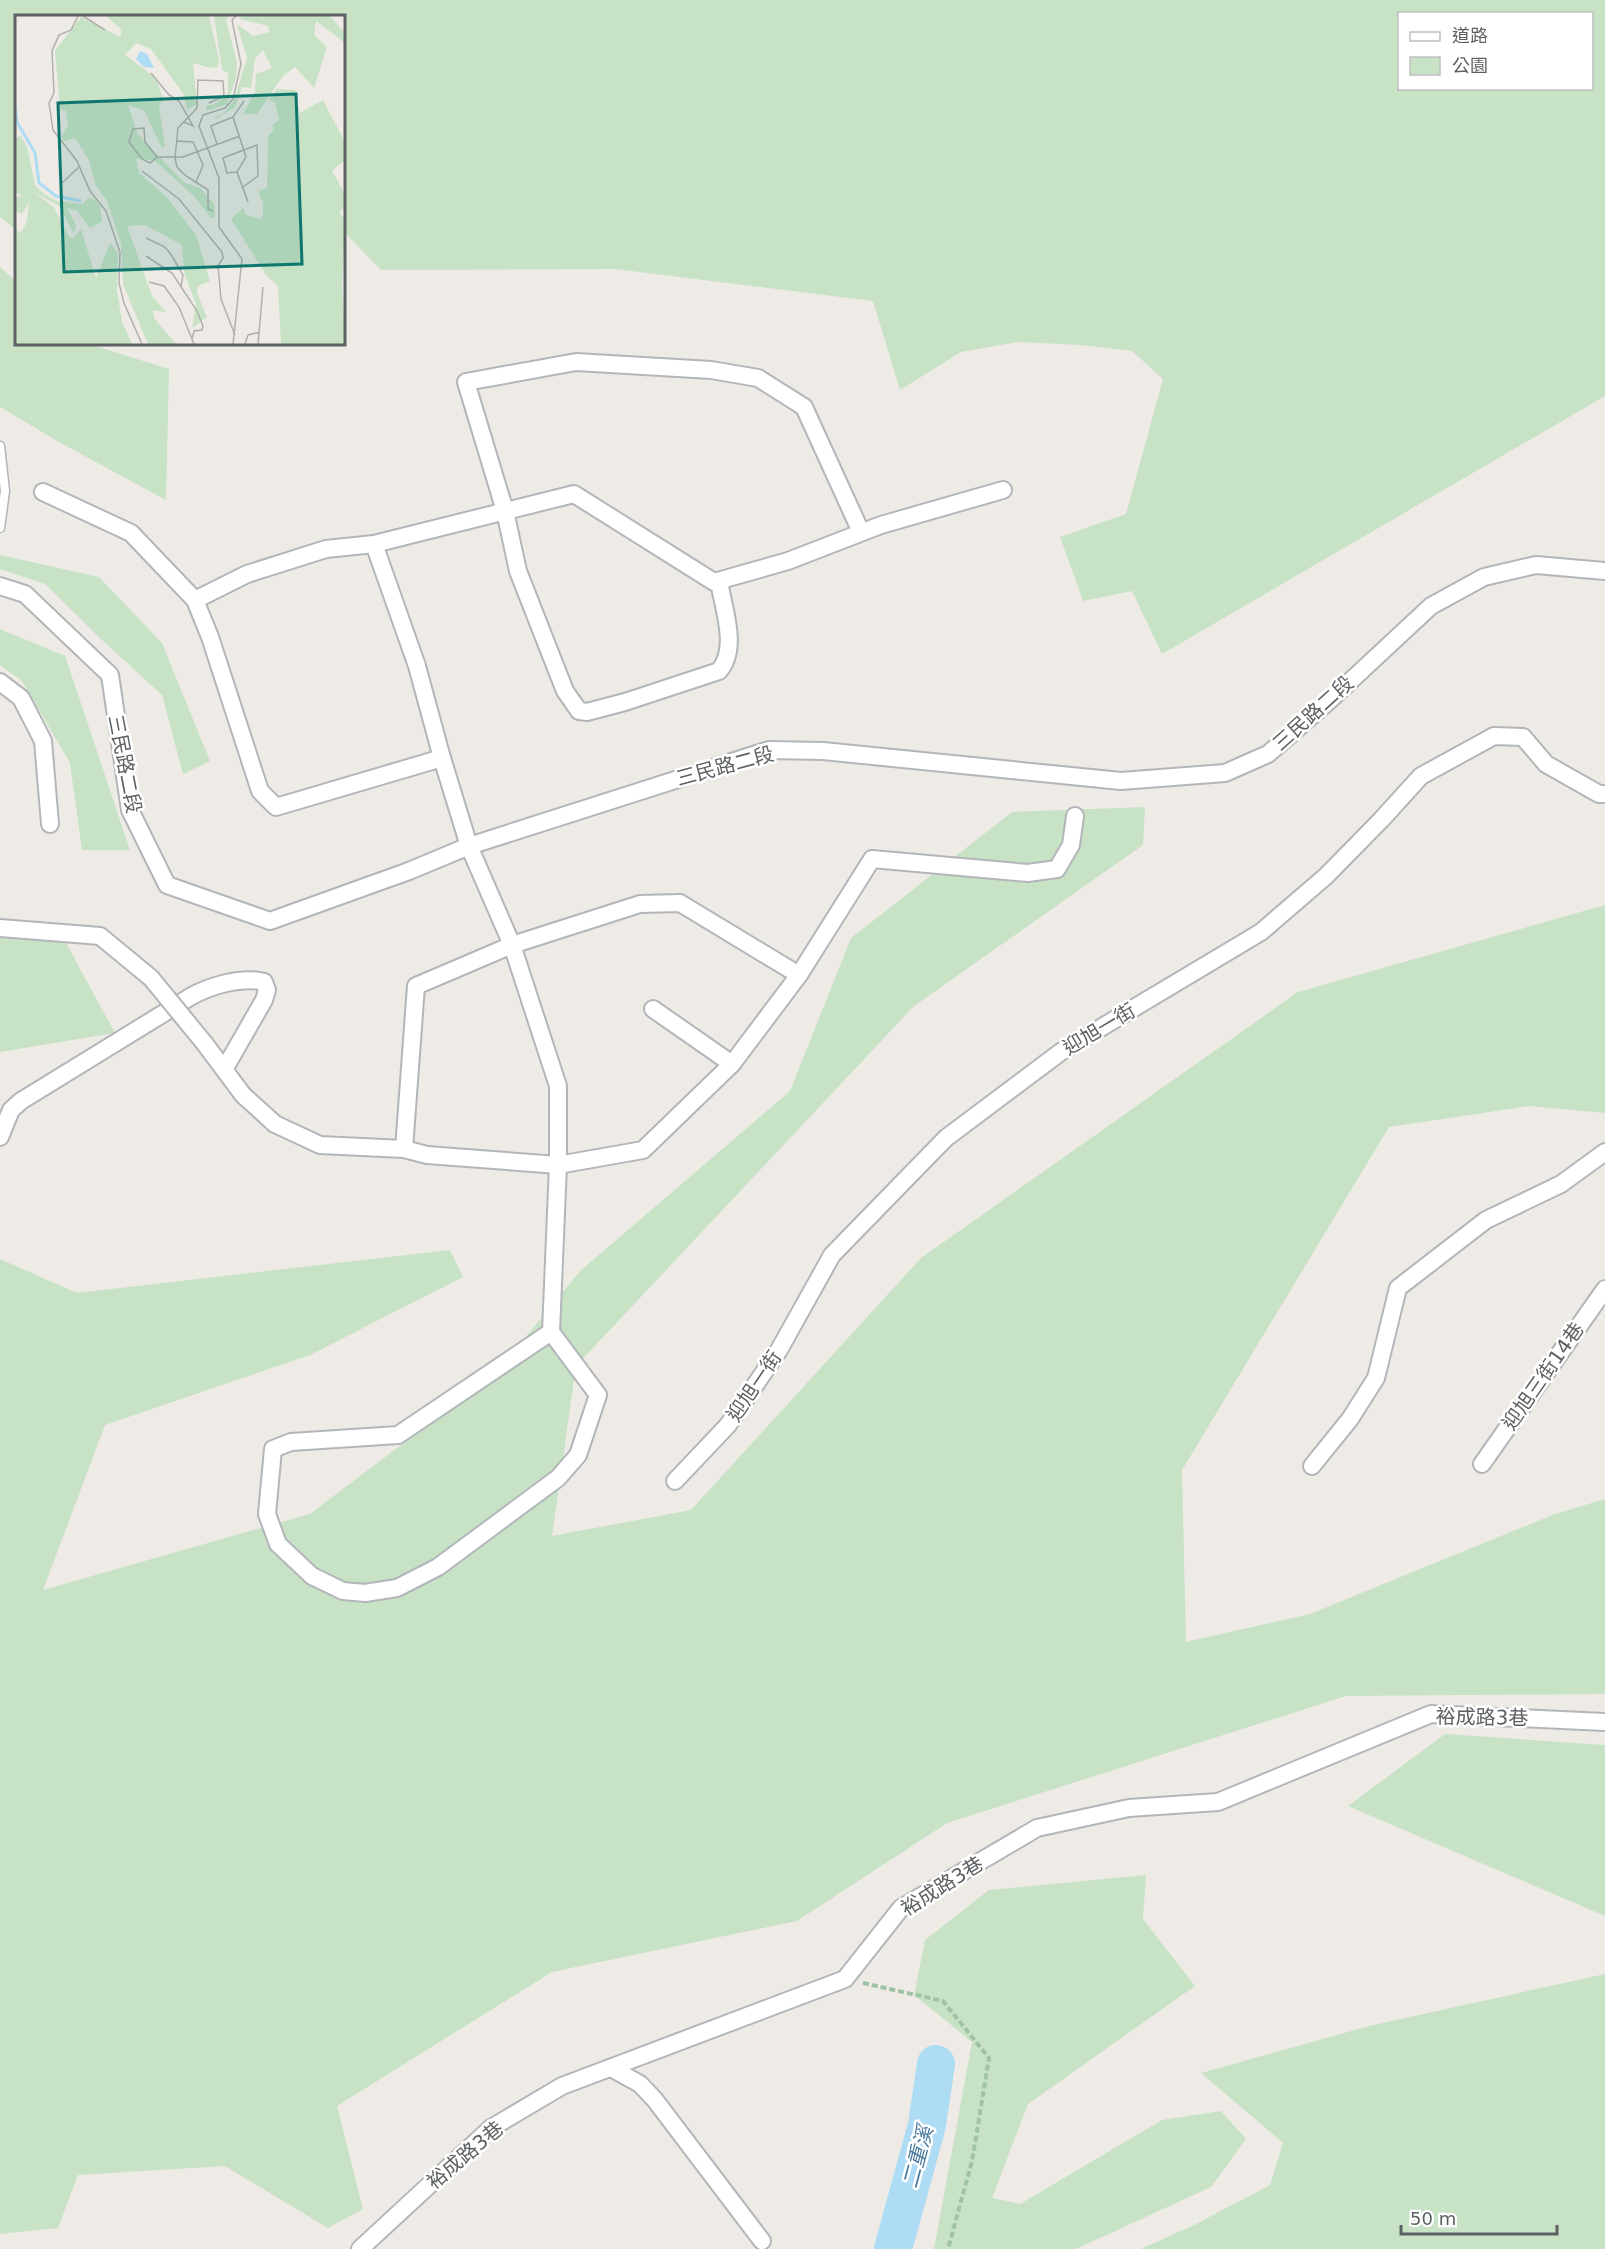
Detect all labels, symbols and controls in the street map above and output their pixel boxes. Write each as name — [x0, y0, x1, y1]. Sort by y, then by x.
legend — [1398, 12, 1593, 90]
inset map — [15, 15, 345, 345]
text: 道路 — [1452, 25, 1488, 46]
text: 公園 — [1452, 55, 1488, 76]
street label: 三民路二段 — [1268, 671, 1358, 755]
street label: 三民路二段 — [104, 713, 146, 815]
street label: 三民路二段 — [674, 741, 776, 791]
street label: 迎旭一街 — [1059, 998, 1139, 1060]
street label: 迎旭三街14巷 — [1497, 1318, 1589, 1434]
street label: 迎旭一街 — [722, 1346, 786, 1426]
street label: 裕成路3巷 — [1435, 1704, 1529, 1730]
street label: 裕成路3巷 — [896, 1851, 988, 1921]
street label: 裕成路3巷 — [422, 2116, 508, 2194]
water label: 二重溪 — [898, 2121, 939, 2191]
scale bar — [1401, 2198, 1557, 2236]
text: 50 m — [1410, 2208, 1456, 2229]

